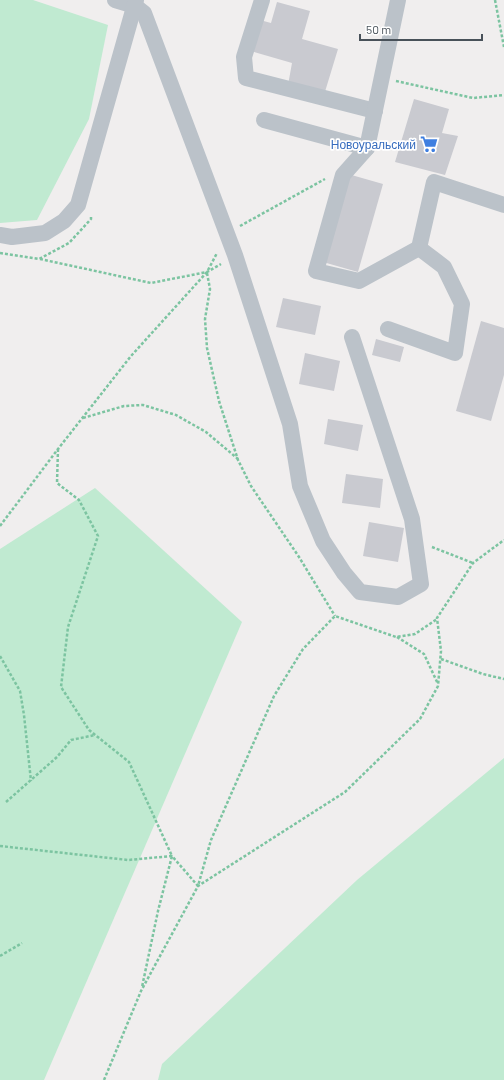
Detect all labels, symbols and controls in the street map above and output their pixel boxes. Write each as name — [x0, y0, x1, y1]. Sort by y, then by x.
scale bar — [360, 16, 482, 42]
text: 50 m — [366, 22, 391, 36]
supermarket icon: Новоуральский — [419, 134, 439, 154]
place label: Новоуральский — [331, 137, 416, 152]

